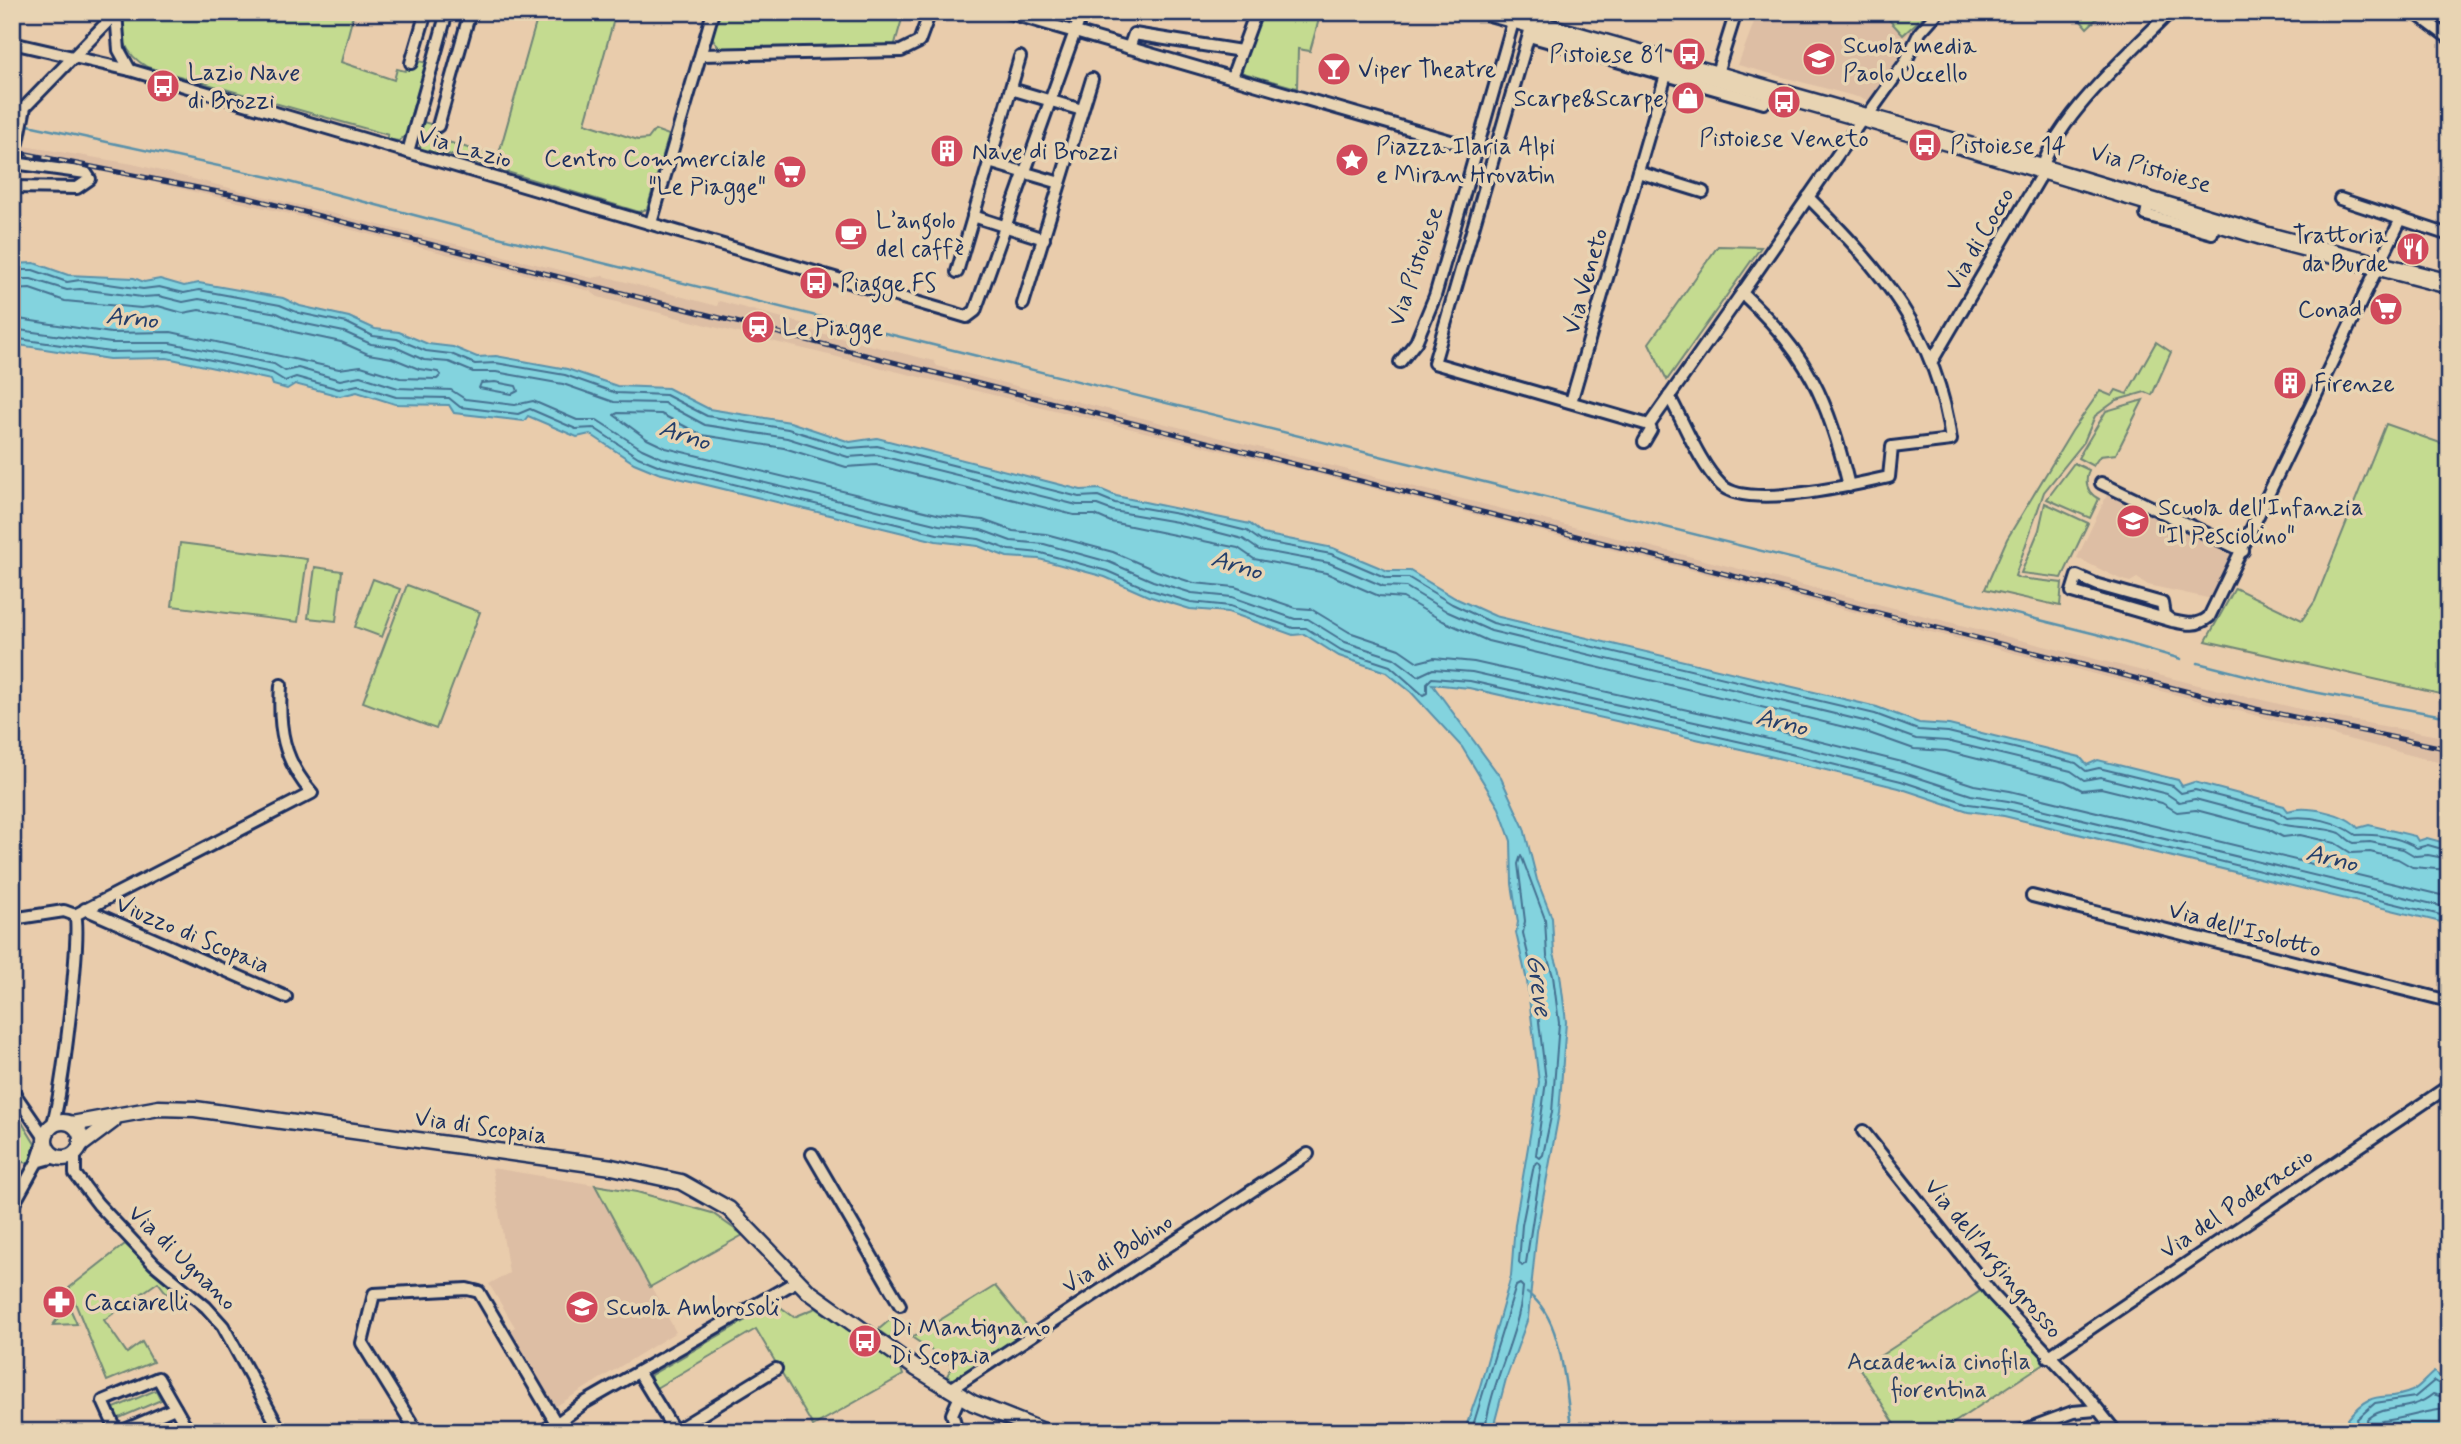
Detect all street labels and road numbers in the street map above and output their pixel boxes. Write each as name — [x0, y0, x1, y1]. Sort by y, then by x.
street label: Via Lazio — [414, 120, 515, 177]
street label: Via Pistoiese — [2086, 137, 2215, 202]
street label: Via di Cocco — [1938, 182, 2022, 297]
street label: Via Pistoiese — [1382, 202, 1451, 330]
street label: Via Veneto — [1557, 225, 1616, 338]
street label: Viuzzo di Scopaia — [111, 889, 274, 982]
street label: Via dell'Isolotto — [2165, 895, 2325, 966]
street label: Via di Scopaia — [413, 1103, 549, 1152]
street label: Via del Poderaccio — [2154, 1141, 2320, 1267]
street label: Via dell'Argingrosso — [1914, 1172, 2069, 1347]
street label: Via di Ugnano — [121, 1198, 243, 1318]
street label: Via di Bobino — [1056, 1207, 1179, 1302]

